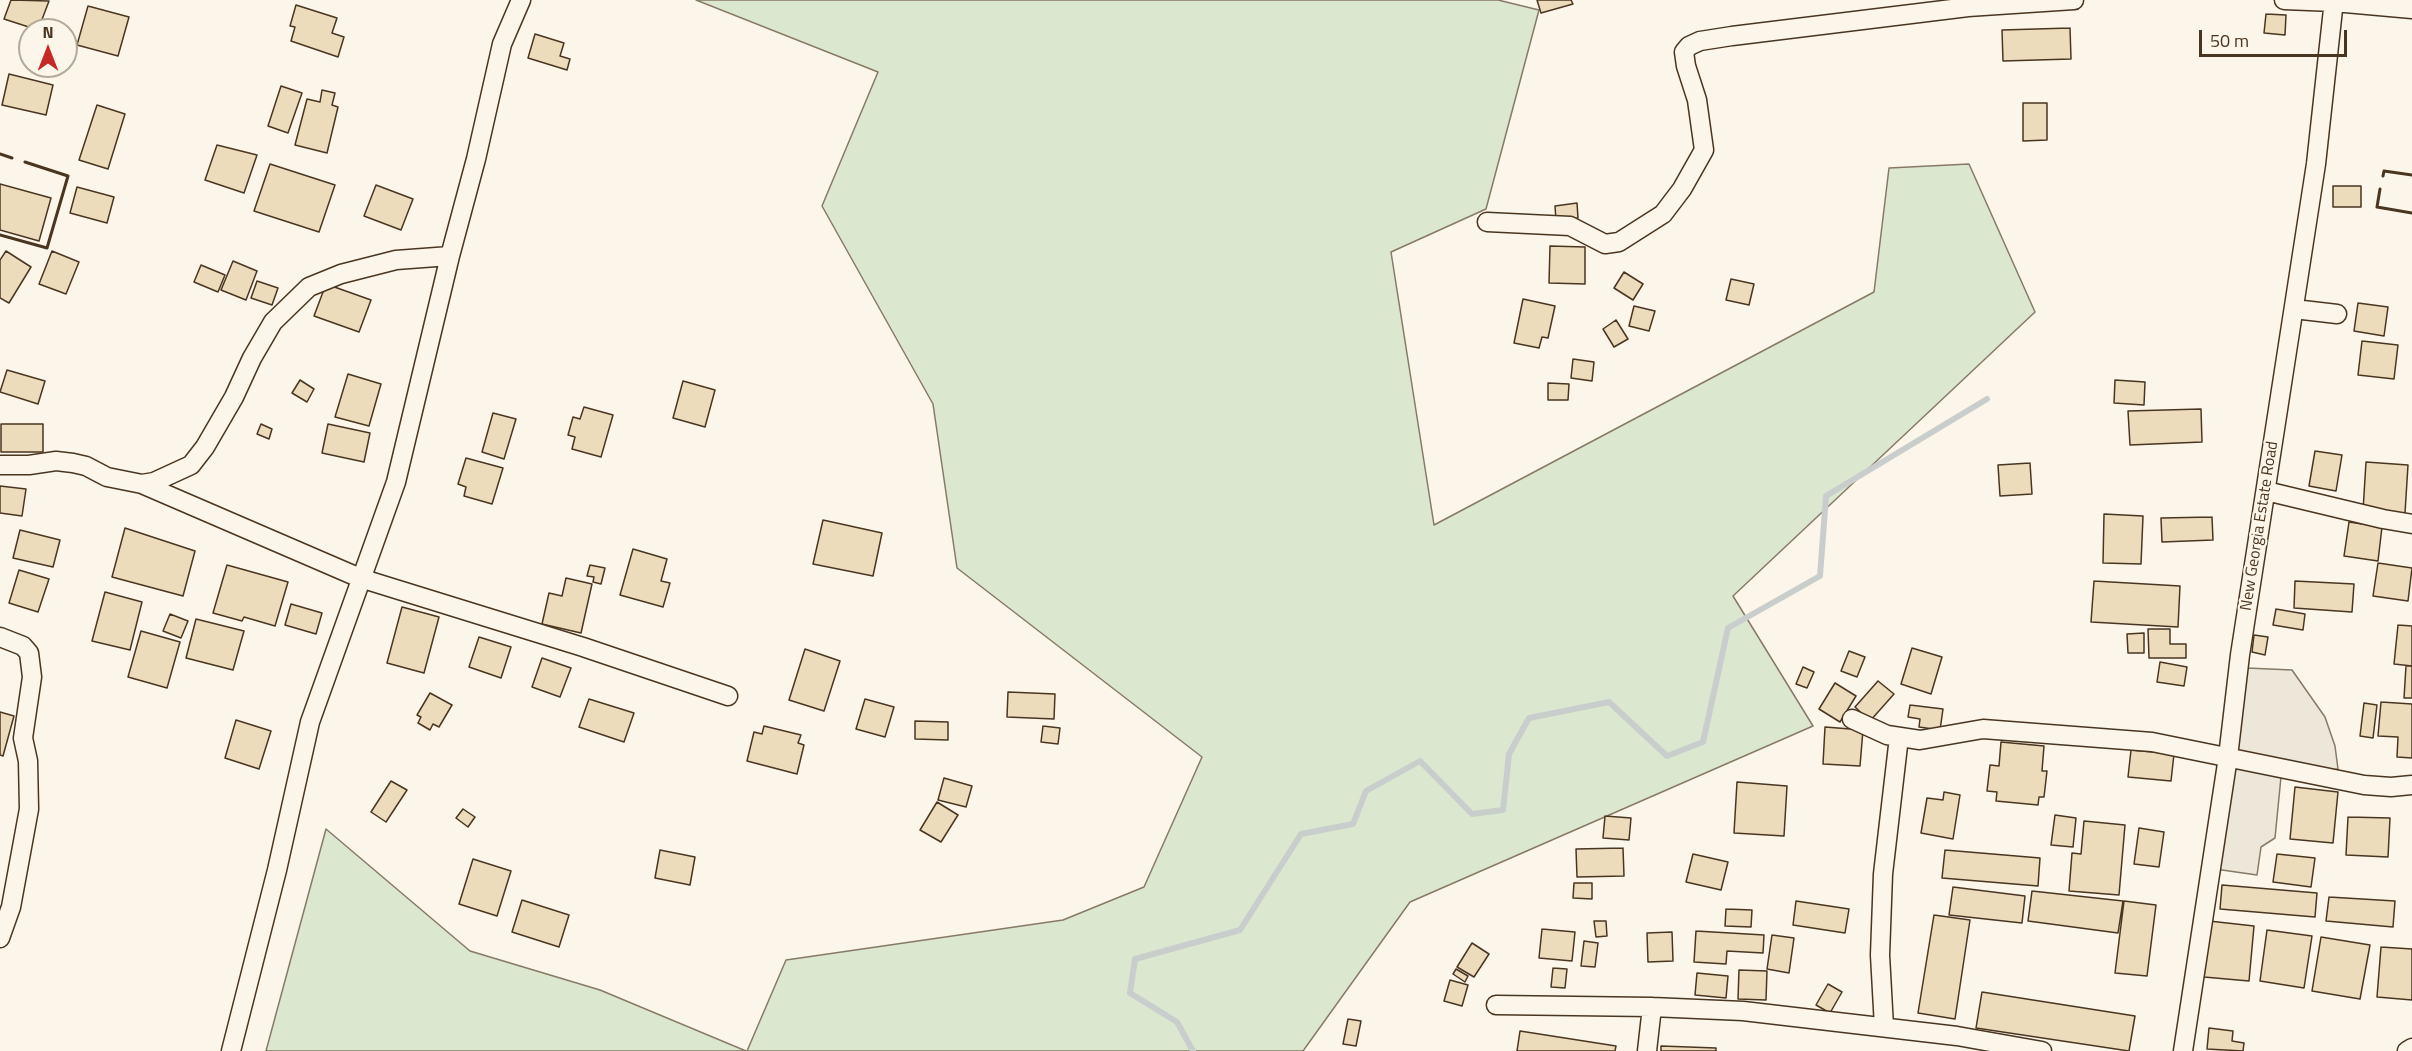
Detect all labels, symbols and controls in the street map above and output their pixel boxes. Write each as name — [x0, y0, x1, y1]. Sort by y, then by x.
north arrow — [18, 18, 78, 78]
scale bar — [2202, 18, 2350, 56]
text: N — [42, 20, 54, 44]
text: 50 m — [2210, 27, 2249, 54]
street label: New Georgia Estate Road — [2237, 440, 2283, 612]

